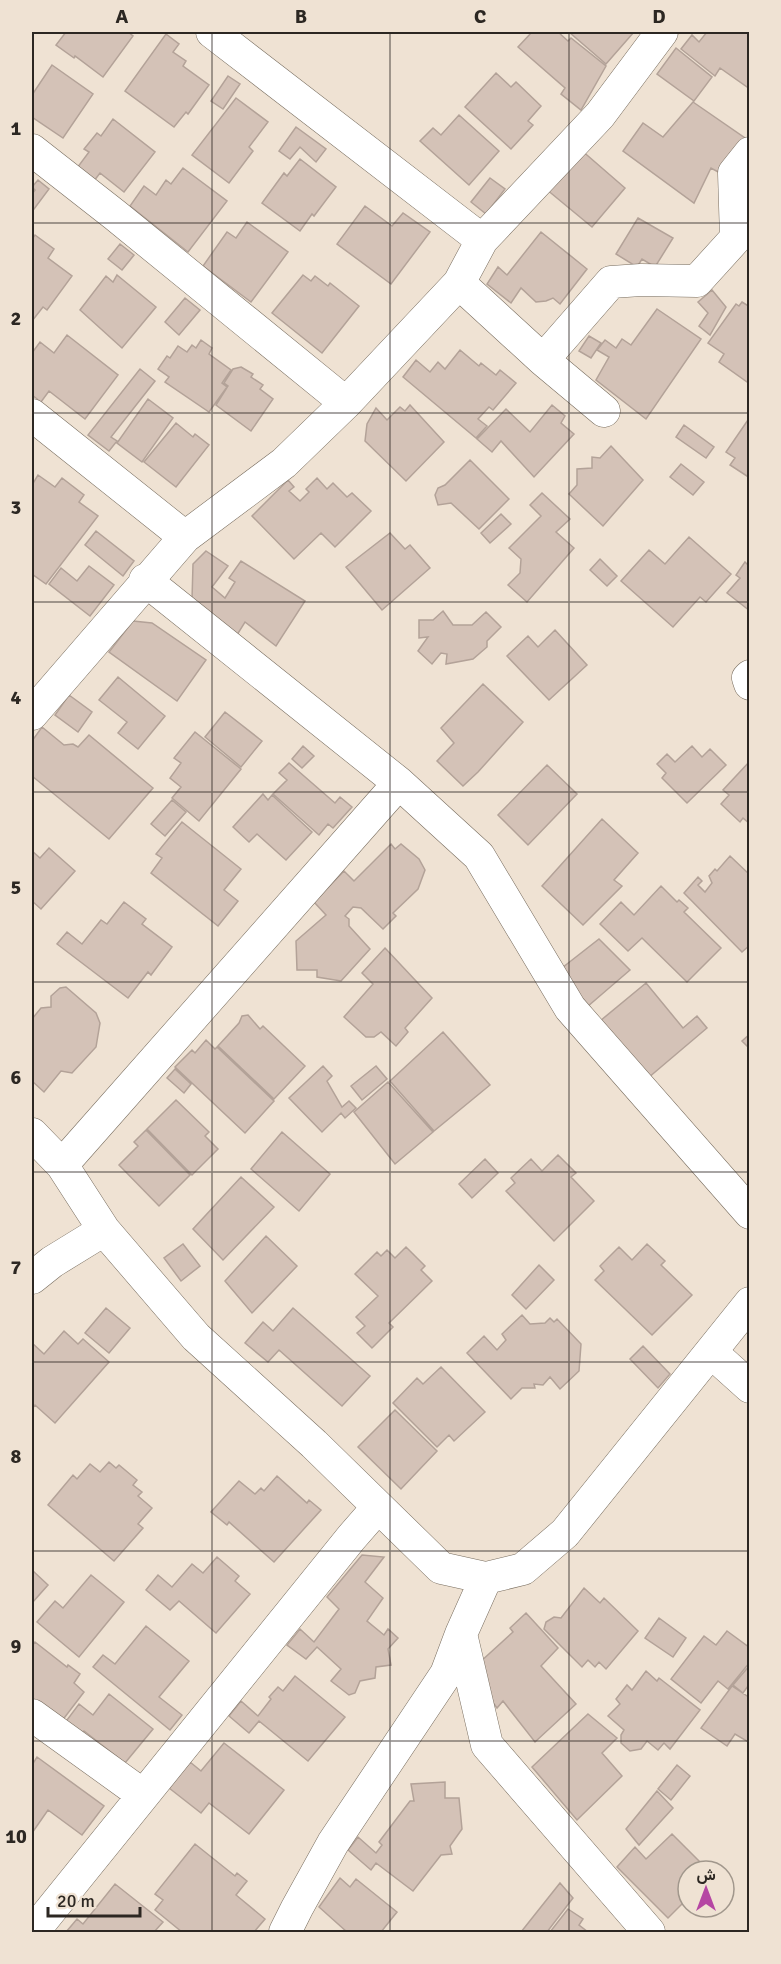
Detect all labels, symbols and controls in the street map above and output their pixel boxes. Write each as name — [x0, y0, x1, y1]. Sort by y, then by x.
text: A — [116, 4, 129, 29]
text: B — [295, 4, 307, 29]
text: C — [474, 4, 486, 29]
text: D — [652, 4, 666, 29]
text: 1 — [11, 116, 22, 141]
text: 2 — [11, 306, 21, 331]
text: 3 — [11, 495, 21, 520]
text: 4 — [11, 685, 22, 710]
text: 5 — [11, 875, 21, 900]
text: 6 — [11, 1065, 22, 1090]
text: 7 — [11, 1255, 22, 1280]
text: 8 — [11, 1444, 22, 1469]
text: 9 — [11, 1634, 22, 1659]
text: 10 — [5, 1824, 27, 1849]
north arrow — [676, 1859, 736, 1919]
text: ش — [696, 1865, 716, 1885]
scale bar — [48, 1880, 140, 1918]
text: 20 m — [57, 1890, 95, 1912]

